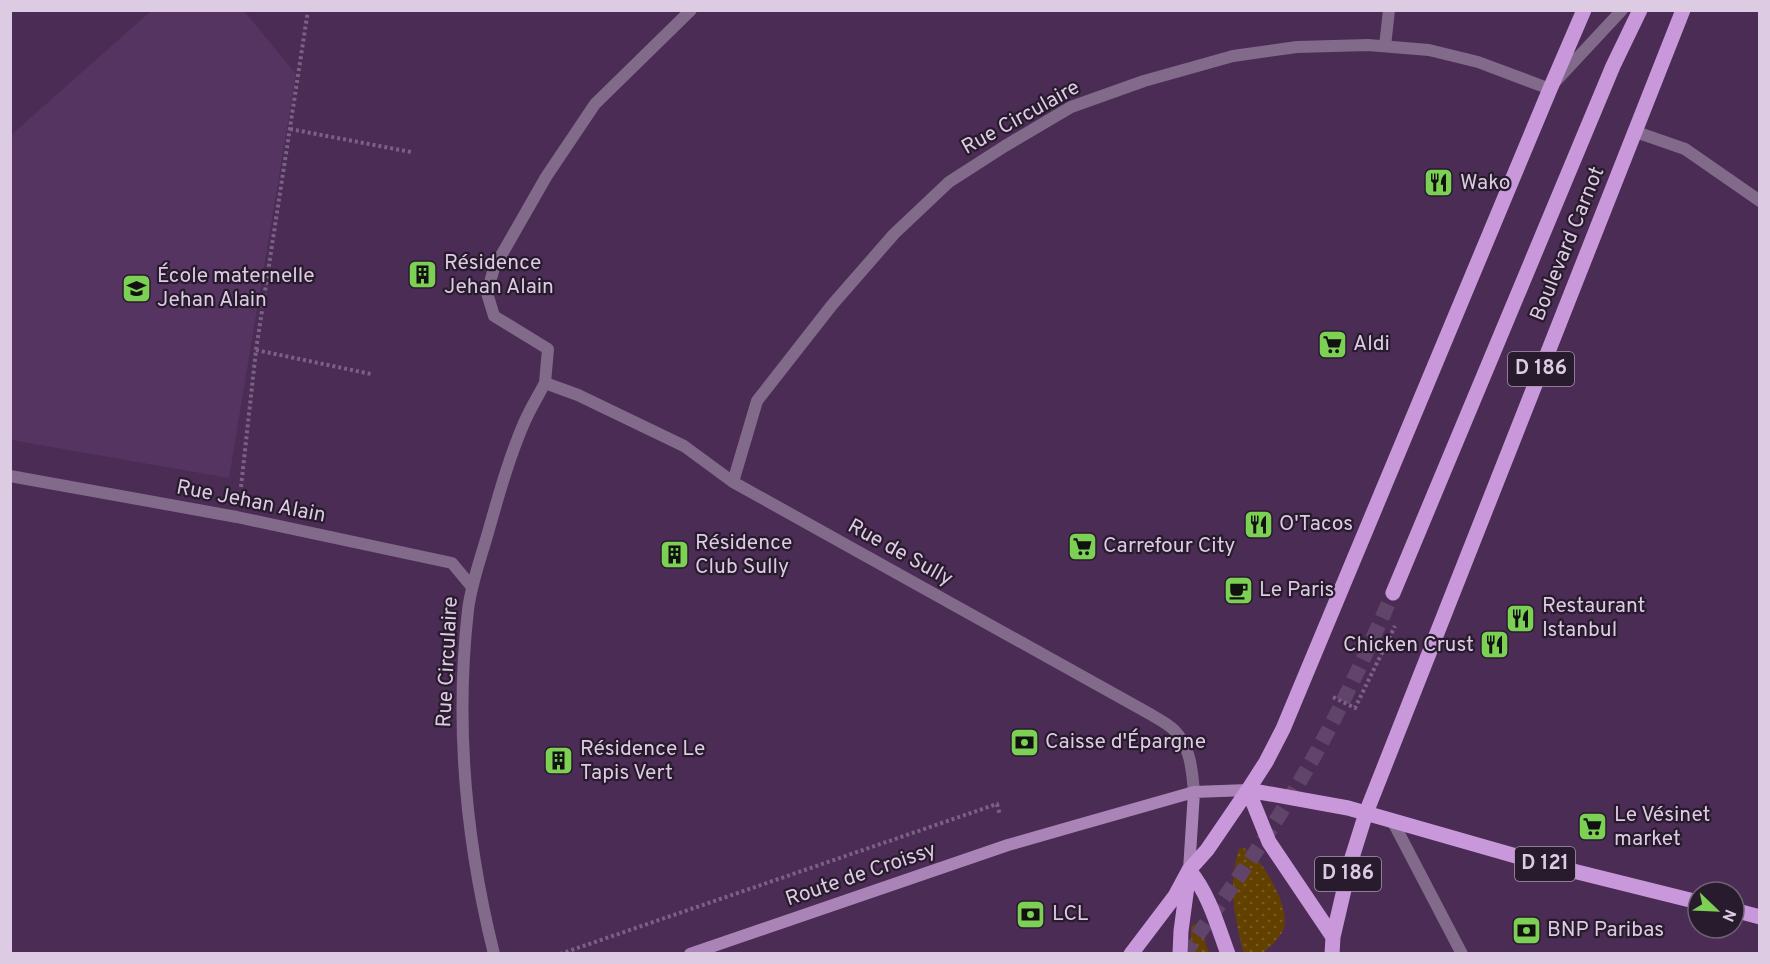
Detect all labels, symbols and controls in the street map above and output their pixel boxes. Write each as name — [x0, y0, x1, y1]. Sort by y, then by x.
street label: Rue Circulaire — [957, 74, 1085, 162]
street label: Boulevard Carnot — [1525, 163, 1611, 325]
restaurant icon: Wako — [1423, 167, 1455, 199]
place label: Wako — [1460, 170, 1510, 197]
place label: Résidence Jehan Alain — [444, 250, 554, 301]
building icon: Résidence Jehan Alain — [407, 259, 439, 291]
place label: École maternelle Jehan Alain — [157, 262, 315, 314]
school or university icon: École maternelle Jehan Alain — [120, 272, 152, 304]
supermarket icon: Aldi — [1316, 328, 1348, 360]
place label: Aldi — [1353, 331, 1390, 358]
road number: D 186 — [1508, 352, 1574, 386]
street label: Rue Jehan Alain — [174, 474, 328, 530]
restaurant icon: O'Tacos — [1242, 508, 1274, 540]
place label: O'Tacos — [1279, 511, 1353, 538]
street label: Rue de Sully — [843, 513, 957, 593]
place label: Résidence Club Sully — [695, 530, 792, 581]
supermarket icon: Carrefour City — [1066, 530, 1098, 562]
place label: Carrefour City — [1103, 533, 1235, 560]
building icon: Résidence Club Sully — [658, 539, 690, 571]
cafe icon: Le Paris — [1222, 574, 1254, 606]
place label: Le Paris — [1259, 577, 1334, 604]
place label: Restaurant Istanbul — [1542, 593, 1645, 644]
street label: Rue Circulaire — [431, 596, 465, 728]
restaurant icon: Restaurant Istanbul — [1505, 602, 1537, 634]
restaurant icon: Chicken Crust — [1479, 629, 1511, 661]
place label: Chicken Crust — [1343, 632, 1474, 659]
bank icon: Caisse d'Épargne — [1008, 726, 1040, 758]
place label: Caisse d'Épargne — [1045, 728, 1206, 756]
place label: Résidence Le Tapis Vert — [580, 736, 705, 787]
building icon: Résidence Le Tapis Vert — [543, 745, 575, 777]
place label: Le Vésinet market — [1614, 802, 1710, 853]
supermarket icon: Le Vésinet market — [1577, 811, 1609, 843]
street label: Route de Croissy — [782, 837, 940, 913]
road number: D 121 — [1515, 847, 1575, 881]
road number: D 186 — [1315, 857, 1381, 891]
north arrow — [1686, 880, 1746, 940]
bank icon: LCL — [1015, 898, 1047, 930]
place label: LCL — [1052, 901, 1089, 928]
text: N — [1717, 906, 1739, 924]
bank icon: BNP Paribas — [1510, 914, 1542, 946]
place label: BNP Paribas — [1547, 917, 1664, 944]

